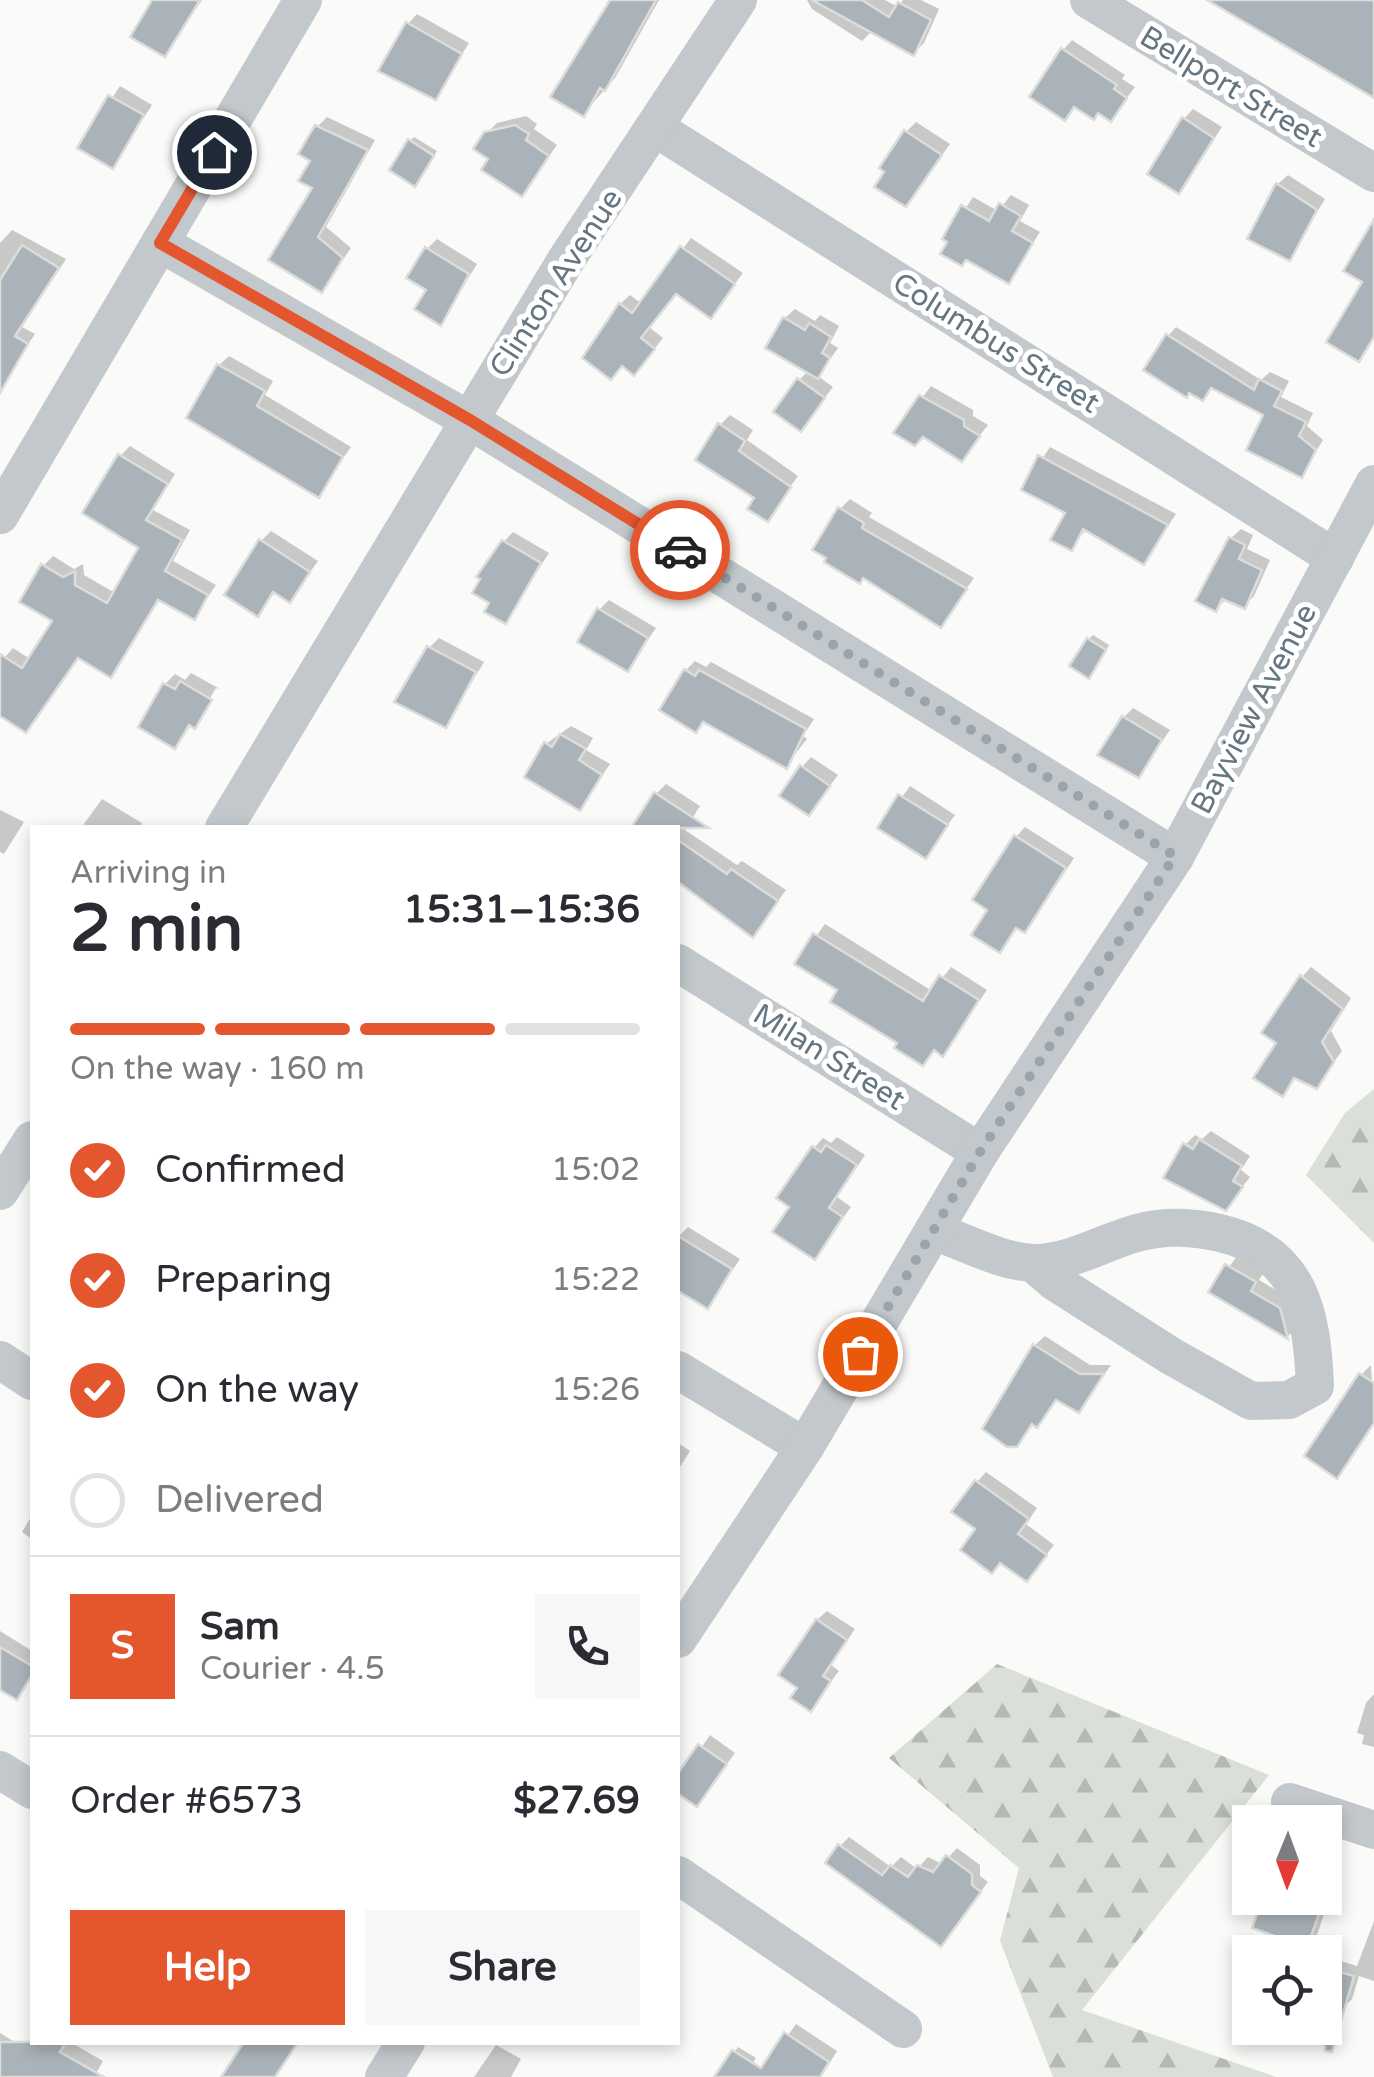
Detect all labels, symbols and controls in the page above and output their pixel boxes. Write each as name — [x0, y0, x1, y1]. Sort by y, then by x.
street label: Bellport Street — [1133, 18, 1329, 156]
pin — [172, 110, 257, 195]
icon: home — [187, 125, 242, 180]
street label: Clinton Avenue — [481, 182, 631, 384]
street label: Columbus Street — [886, 265, 1106, 421]
courier — [630, 500, 730, 600]
icon: car — [653, 523, 708, 578]
street label: Bayview Avenue — [1183, 598, 1325, 820]
text: Arriving in — [70, 854, 227, 892]
text: 15:31–15:36 — [403, 887, 640, 933]
text: 2 min — [70, 890, 243, 969]
street label: Milan Street — [746, 996, 912, 1118]
text: On the way · 160 m — [70, 1050, 365, 1088]
icon: check — [70, 1143, 125, 1198]
text: Confirmed — [155, 1147, 346, 1193]
text: 15:02 — [551, 1151, 640, 1189]
icon: check — [70, 1253, 125, 1308]
text: Preparing — [155, 1257, 332, 1303]
text: 15:22 — [551, 1261, 640, 1299]
pin — [818, 1312, 903, 1397]
icon: bag — [833, 1327, 888, 1382]
icon: check — [70, 1363, 125, 1418]
text: On the way — [155, 1367, 359, 1413]
text: 15:26 — [551, 1371, 640, 1409]
text: Delivered — [155, 1477, 324, 1523]
button: phone — [535, 1594, 640, 1699]
text: Sam — [200, 1604, 280, 1650]
text: S — [111, 1623, 134, 1669]
text: Courier · 4.5 — [200, 1650, 385, 1688]
text: Order #6573 — [70, 1778, 303, 1824]
text: $27.69 — [513, 1778, 640, 1824]
north arrow — [1232, 1805, 1342, 1915]
map controls — [1232, 1805, 1342, 2045]
button: Help — [70, 1910, 345, 2025]
button: Share — [365, 1910, 640, 2025]
button: locate — [1232, 1935, 1342, 2045]

